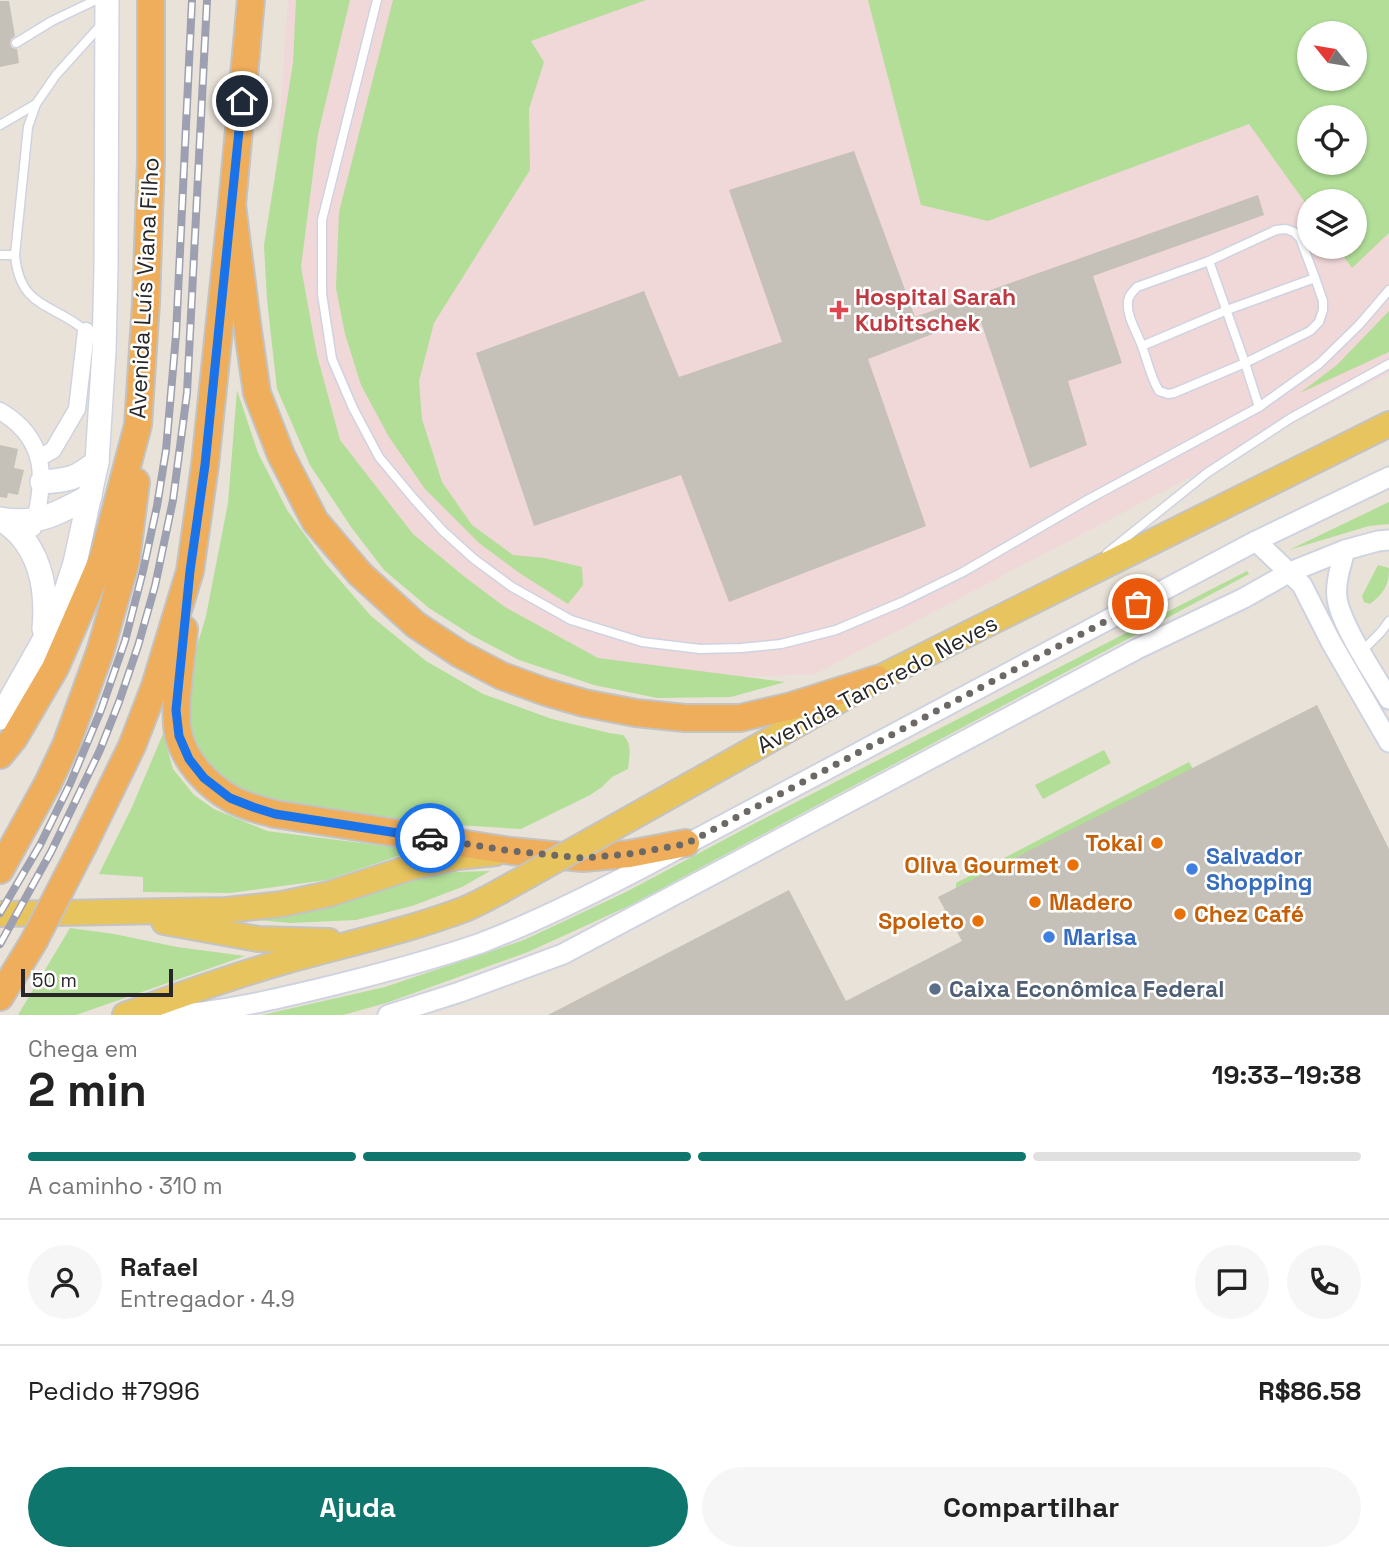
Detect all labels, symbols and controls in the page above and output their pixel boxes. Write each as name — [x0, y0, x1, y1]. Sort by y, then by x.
north arrow — [1297, 21, 1367, 91]
map controls — [1297, 21, 1367, 259]
pin — [212, 71, 272, 131]
icon: home — [223, 82, 261, 120]
button: locate — [1297, 105, 1367, 175]
street label: Avenida Luís Viana Filho — [122, 157, 166, 419]
button: layers — [1297, 189, 1367, 259]
place label: Hospital Sarah Kubitschek — [855, 282, 1016, 338]
marker: Hospital Sarah Kubitschek — [829, 300, 849, 320]
pin — [1108, 574, 1168, 634]
icon: bag — [1119, 585, 1157, 623]
street label: Avenida Tancredo Neves — [752, 608, 1002, 760]
courier — [395, 803, 465, 873]
icon: car — [411, 819, 449, 857]
place label: Tokai — [1085, 828, 1143, 858]
marker: Tokai — [1149, 835, 1165, 851]
place label: Salvador Shopping — [1206, 841, 1313, 897]
place label: Oliva Gourmet — [904, 850, 1059, 880]
marker: Oliva Gourmet — [1065, 857, 1081, 873]
marker: Salvador Shopping — [1184, 861, 1200, 877]
place label: Madero — [1049, 887, 1133, 917]
marker: Madero — [1027, 894, 1043, 910]
place label: Chez Café — [1194, 899, 1304, 929]
place label: Spoleto — [878, 906, 964, 936]
marker: Chez Café — [1172, 906, 1188, 922]
marker: Spoleto — [970, 913, 986, 929]
place label: Marisa — [1063, 922, 1137, 952]
marker: Marisa — [1041, 929, 1057, 945]
scale bar — [21, 966, 173, 998]
text: 50 m — [32, 968, 77, 993]
place label: Caixa Econômica Federal — [949, 974, 1224, 1004]
marker: Caixa Econômica Federal — [927, 981, 943, 997]
text: Chega em — [28, 1034, 138, 1064]
text: 19:33–19:38 — [1212, 1058, 1361, 1092]
text: 2 min — [28, 1061, 147, 1119]
text: A caminho · 310 m — [28, 1171, 223, 1201]
button: person — [28, 1245, 102, 1319]
button: chat — [1195, 1245, 1269, 1319]
button: phone — [1287, 1245, 1361, 1319]
text: Rafael — [120, 1250, 198, 1284]
text: Entregador · 4.9 — [120, 1284, 295, 1314]
text: Pedido #7996 — [28, 1374, 200, 1408]
text: R$86.58 — [1258, 1374, 1361, 1408]
button: Ajuda — [28, 1467, 688, 1547]
button: Compartilhar — [702, 1467, 1361, 1547]

